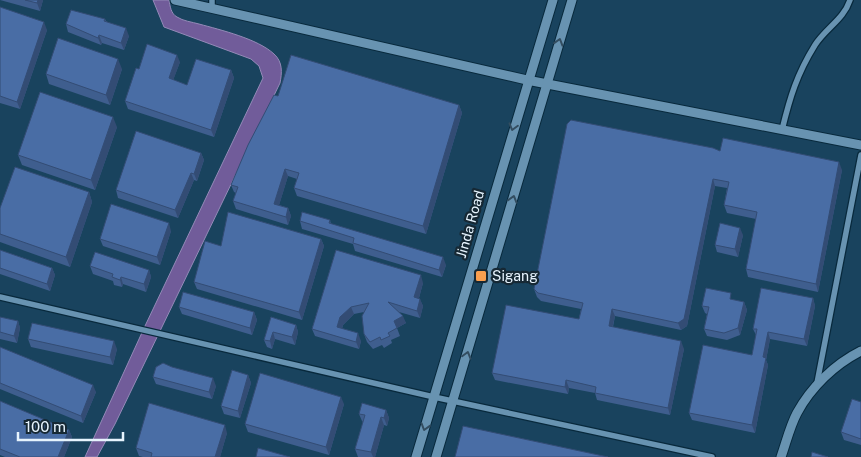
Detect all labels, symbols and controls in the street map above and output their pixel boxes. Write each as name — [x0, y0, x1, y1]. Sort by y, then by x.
one-way arrow — [554, 38, 564, 47]
one-way arrow — [509, 122, 519, 130]
street label: Jinda Road — [453, 188, 487, 260]
one-way arrow — [507, 195, 517, 204]
place label: Sigang — [492, 268, 538, 284]
marker: Sigang — [474, 269, 488, 283]
one-way arrow — [461, 351, 471, 359]
scale bar — [18, 410, 122, 442]
text: 100 m — [25, 418, 66, 435]
one-way arrow — [420, 423, 430, 431]

